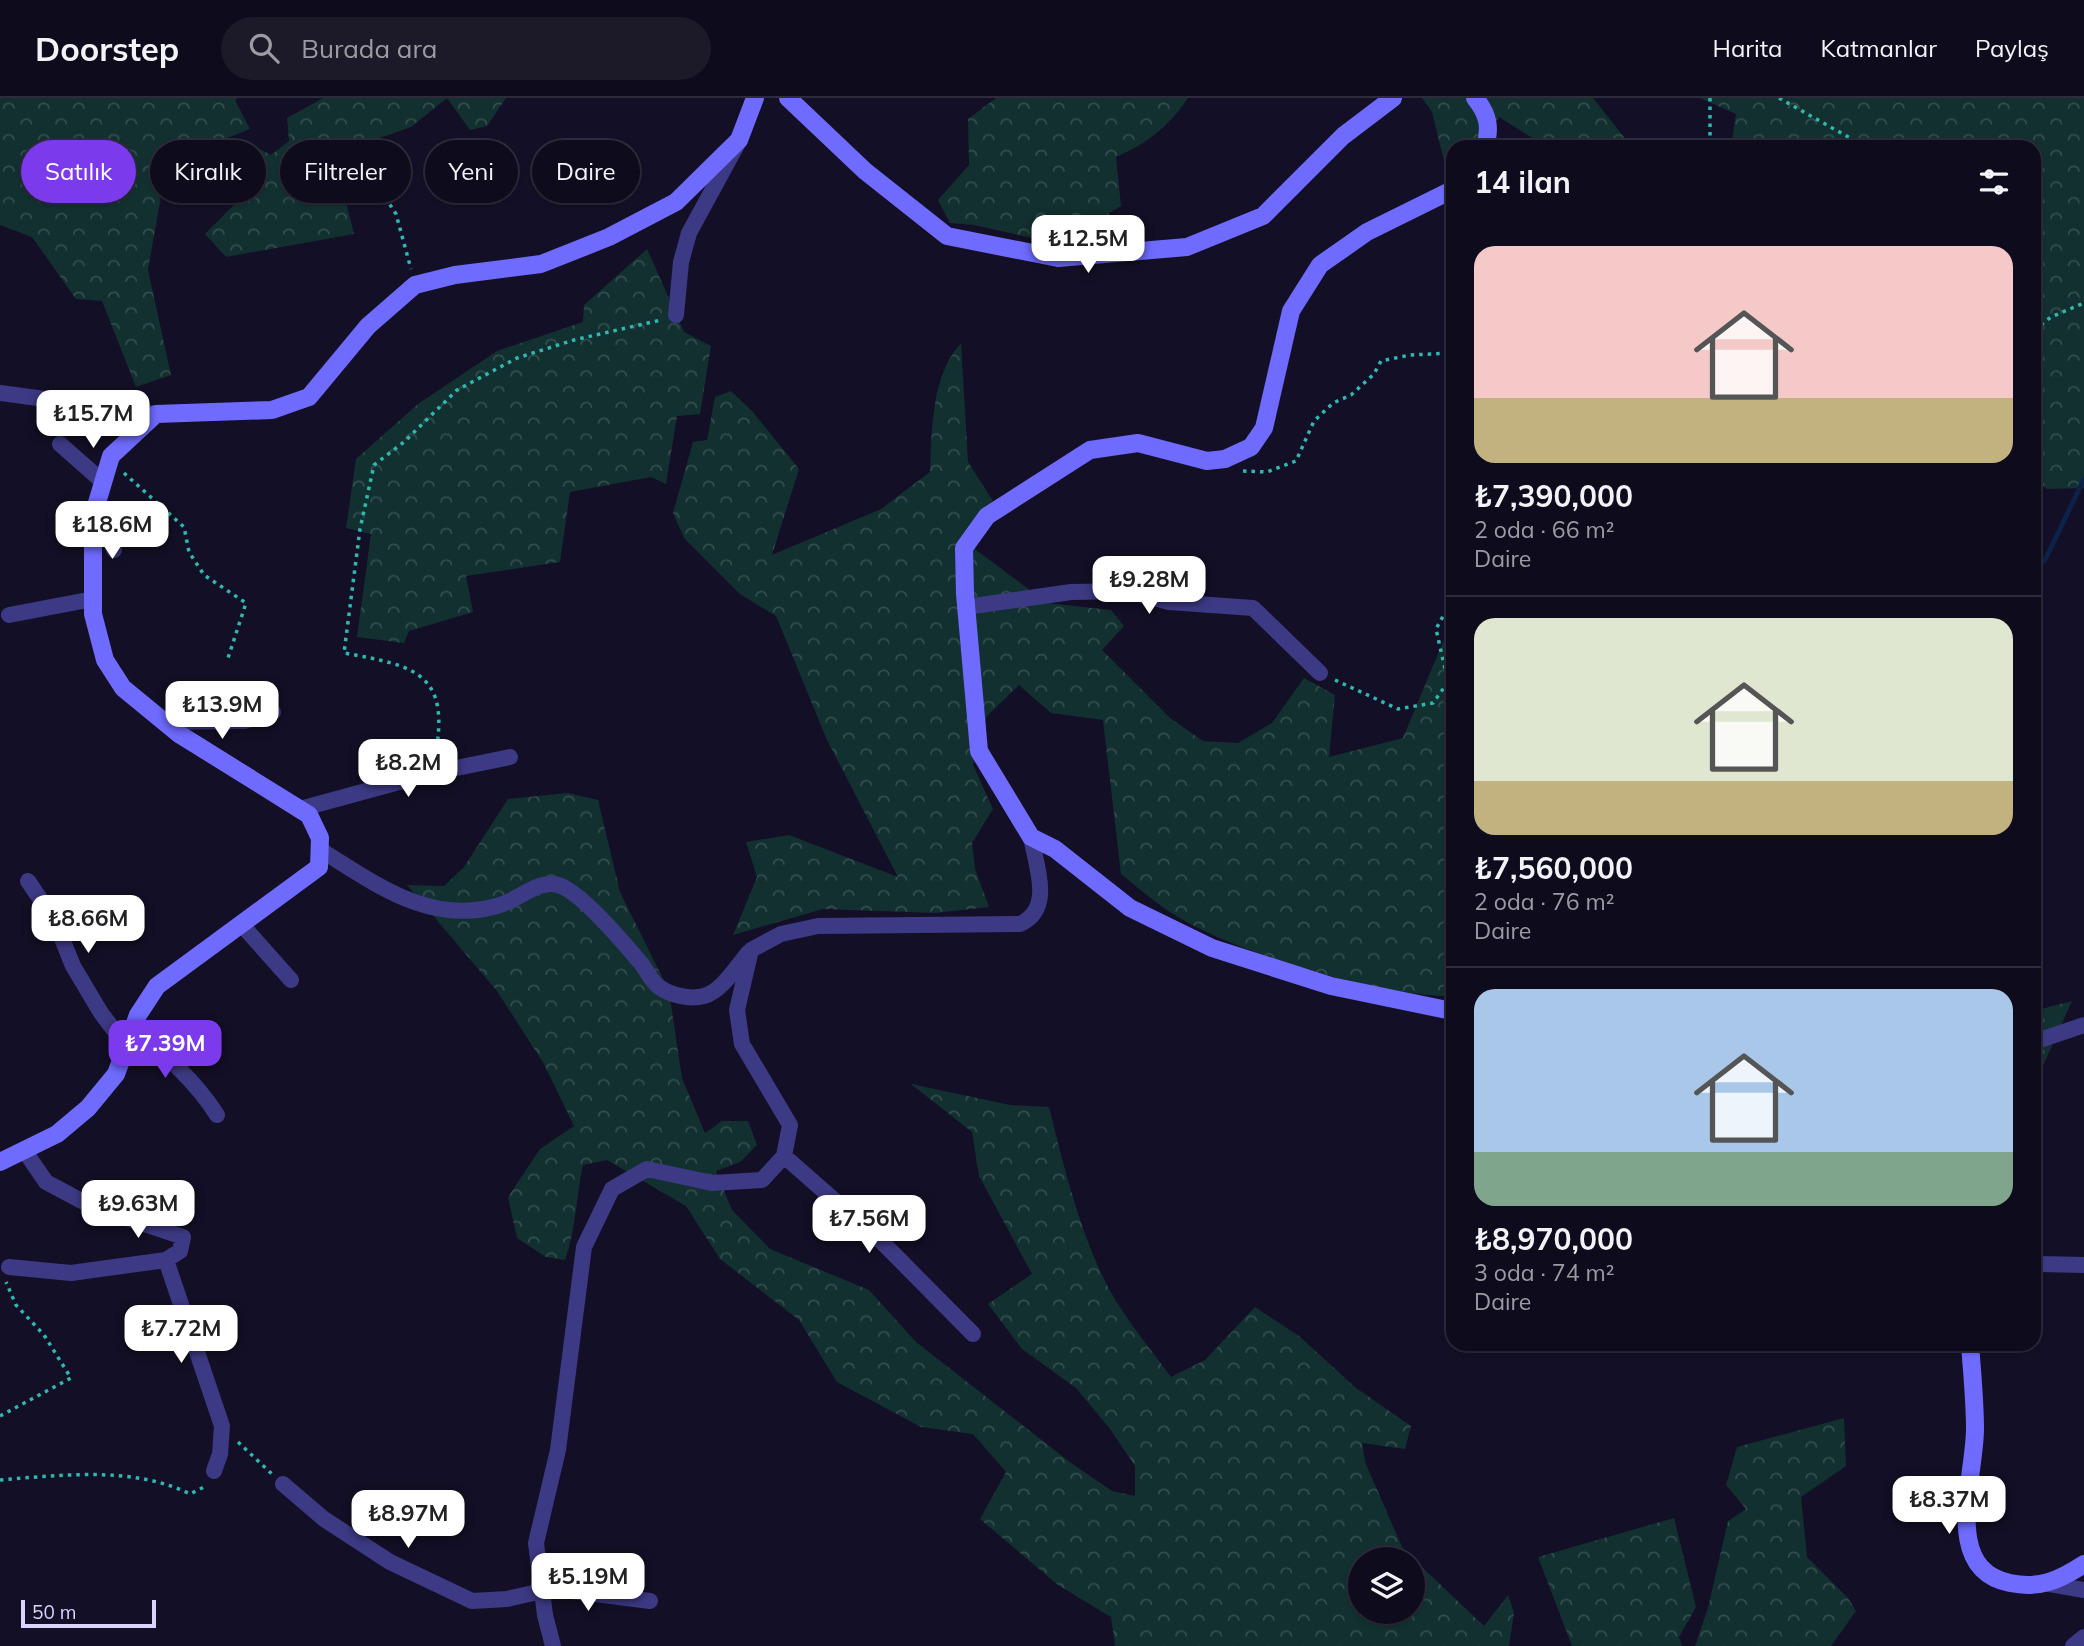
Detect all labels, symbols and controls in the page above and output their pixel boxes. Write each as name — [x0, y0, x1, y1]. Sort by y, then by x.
search box — [221, 17, 711, 80]
text: Doorstep — [35, 28, 179, 69]
icon: search — [245, 29, 283, 67]
text: Burada ara — [301, 32, 437, 65]
text: Harita — [1713, 33, 1783, 63]
text: Katmanlar — [1821, 33, 1937, 63]
text: Paylaş — [1975, 33, 2049, 63]
chip: Satılık — [21, 140, 136, 203]
chip: Kiralık — [150, 140, 266, 203]
chip: Filtreler — [280, 140, 411, 203]
chip: Yeni — [425, 140, 518, 203]
chip: Daire — [532, 140, 640, 203]
text: 14 ilan — [1474, 163, 1571, 201]
icon: filters — [1975, 163, 2013, 201]
pin: ₺12.5M — [1031, 216, 1145, 275]
text: ₺12.5M — [1048, 223, 1128, 252]
icon: home — [1681, 292, 1807, 418]
pin: ₺15.7M — [36, 390, 150, 450]
text: ₺15.7M — [53, 398, 133, 427]
text: ₺7,390,000 — [1474, 477, 1633, 515]
pin: ₺18.6M — [55, 502, 169, 561]
text: ₺18.6M — [72, 509, 152, 538]
text: 2 oda · 66 m² — [1474, 515, 1614, 544]
text: Daire — [1474, 544, 1531, 573]
pin: ₺9.28M — [1092, 556, 1206, 616]
text: ₺9.28M — [1109, 564, 1189, 593]
icon: home — [1681, 664, 1807, 790]
pin: ₺13.9M — [165, 682, 279, 741]
text: ₺13.9M — [182, 689, 262, 718]
pin: ₺8.2M — [359, 740, 457, 799]
text: ₺8.2M — [374, 747, 442, 776]
text: ₺7,560,000 — [1474, 849, 1633, 887]
text: 2 oda · 76 m² — [1474, 887, 1614, 916]
pin: ₺8.66M — [31, 896, 145, 955]
text: ₺8.66M — [48, 903, 128, 932]
text: Daire — [1474, 916, 1531, 945]
pin: ₺7.39M — [108, 1020, 222, 1080]
text: ₺7.39M — [125, 1028, 205, 1057]
icon: home — [1681, 1035, 1807, 1161]
pin: ₺9.63M — [81, 1180, 195, 1240]
text: ₺9.63M — [98, 1188, 178, 1217]
pin: ₺7.56M — [812, 1196, 926, 1255]
text: ₺7.56M — [829, 1203, 909, 1232]
text: ₺8,970,000 — [1474, 1220, 1633, 1258]
text: 3 oda · 74 m² — [1474, 1258, 1614, 1287]
text: Daire — [1474, 1287, 1531, 1316]
pin: ₺7.72M — [124, 1306, 238, 1365]
text: ₺7.72M — [141, 1313, 221, 1342]
pin: ₺8.37M — [1892, 1476, 2006, 1536]
text: ₺8.37M — [1909, 1484, 1989, 1513]
pin: ₺8.97M — [351, 1490, 465, 1550]
text: ₺8.97M — [368, 1498, 448, 1527]
map controls — [1348, 1547, 1425, 1624]
button: layers — [1348, 1547, 1425, 1624]
pin: ₺5.19M — [531, 1554, 645, 1613]
text: ₺5.19M — [548, 1561, 628, 1590]
scale bar — [21, 1597, 156, 1629]
text: 50 m — [32, 1600, 76, 1624]

